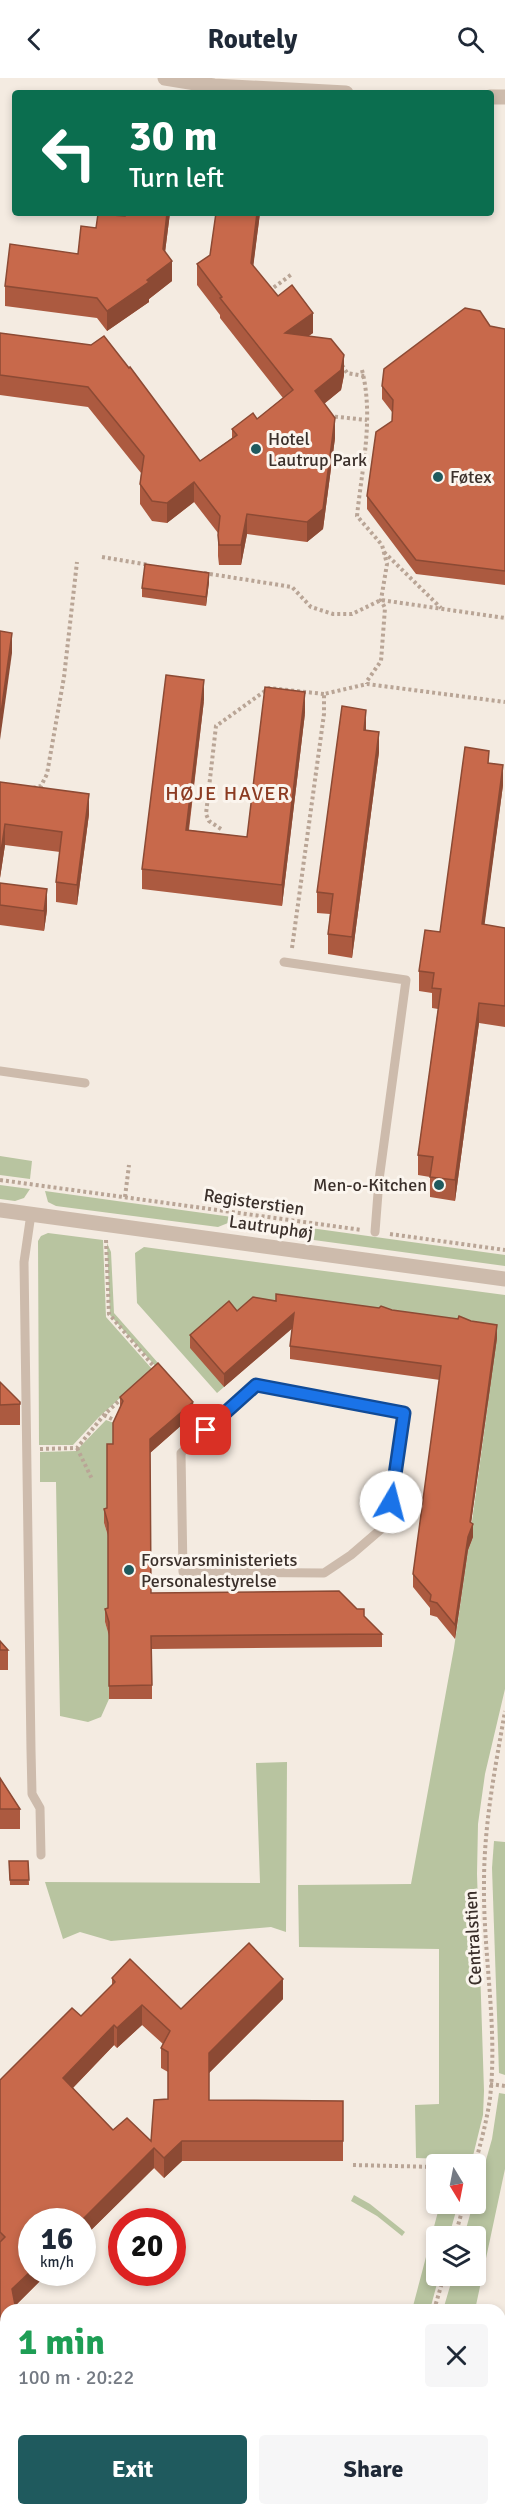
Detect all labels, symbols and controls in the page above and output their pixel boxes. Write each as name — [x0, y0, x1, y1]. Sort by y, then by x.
icon: back — [18, 23, 51, 56]
text: Routely — [208, 23, 297, 56]
icon: search — [454, 23, 487, 56]
text: 30 m — [129, 111, 218, 162]
icon: left — [30, 114, 108, 192]
text: Turn left — [129, 162, 224, 195]
place label: Hotel Lautrup Park — [268, 428, 367, 471]
marker: Hotel Lautrup Park — [249, 442, 263, 456]
place label: Føtex — [450, 466, 492, 488]
marker: Føtex — [431, 470, 445, 484]
district label: HØJE HAVER — [165, 781, 291, 806]
place label: Men-o-Kitchen — [313, 1174, 427, 1196]
marker: Men-o-Kitchen — [432, 1178, 446, 1192]
street label: Registerstien — [202, 1184, 306, 1220]
street label: Lautruphøj — [228, 1210, 314, 1244]
pin — [180, 1404, 231, 1455]
icon: arrive — [189, 1413, 222, 1446]
position arrow — [359, 1470, 423, 1534]
place label: Forsvarsministeriets Personalestyrelse — [141, 1549, 298, 1592]
marker: Forsvarsministeriets Personalestyrelse — [122, 1563, 136, 1577]
street label: Centralstien — [460, 1890, 486, 1986]
north arrow — [426, 2154, 486, 2214]
map controls — [426, 2154, 486, 2286]
speed limit sign: 20 — [108, 2208, 186, 2286]
text: 16 — [41, 2221, 73, 2258]
button: layers — [426, 2226, 486, 2286]
text: km/h — [40, 2253, 74, 2271]
text: 1 min — [18, 2320, 105, 2365]
button: close — [425, 2324, 488, 2387]
text: 100 m · 20:22 — [18, 2365, 134, 2390]
button: Exit — [18, 2435, 247, 2504]
button: Share — [259, 2435, 488, 2504]

